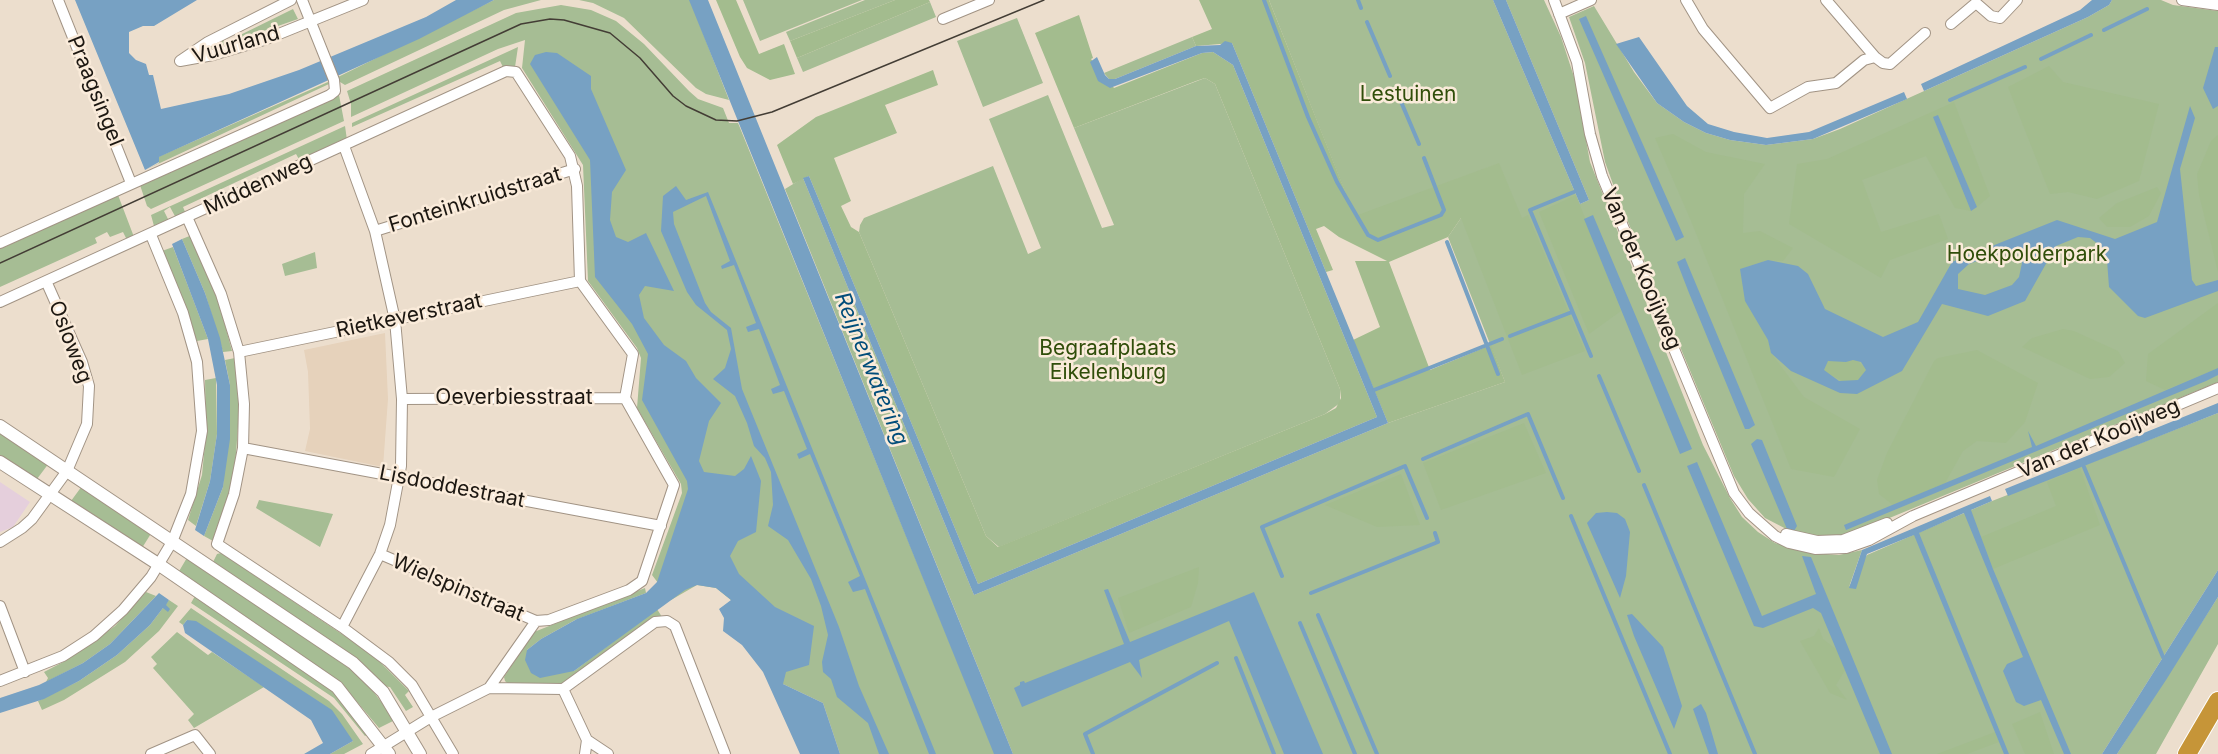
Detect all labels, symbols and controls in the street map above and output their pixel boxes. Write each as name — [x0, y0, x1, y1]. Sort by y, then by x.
street label: Vuurland — [189, 21, 283, 69]
street label: Praagsingel — [61, 32, 129, 150]
park label: Lestuinen — [1360, 82, 1456, 108]
street label: Middenweg — [200, 149, 316, 221]
street label: Fonteinkruidstraat — [386, 162, 564, 238]
street label: Van der Kooijweg — [1596, 184, 1686, 354]
park label: Hoekpolderpark — [1947, 242, 2107, 268]
street label: Rietkeverstraat — [334, 288, 484, 344]
water label: Reijnerwatering — [828, 289, 914, 449]
street label: Osloweg — [43, 297, 97, 387]
park label: Begraafplaats Eikelenburg — [1039, 336, 1177, 386]
street label: Oeverbiesstraat — [435, 385, 593, 411]
street label: Van der Kooijweg — [2014, 394, 2184, 484]
street label: Lisdoddestraat — [377, 461, 527, 513]
street label: Wielspinstraat — [388, 549, 528, 627]

